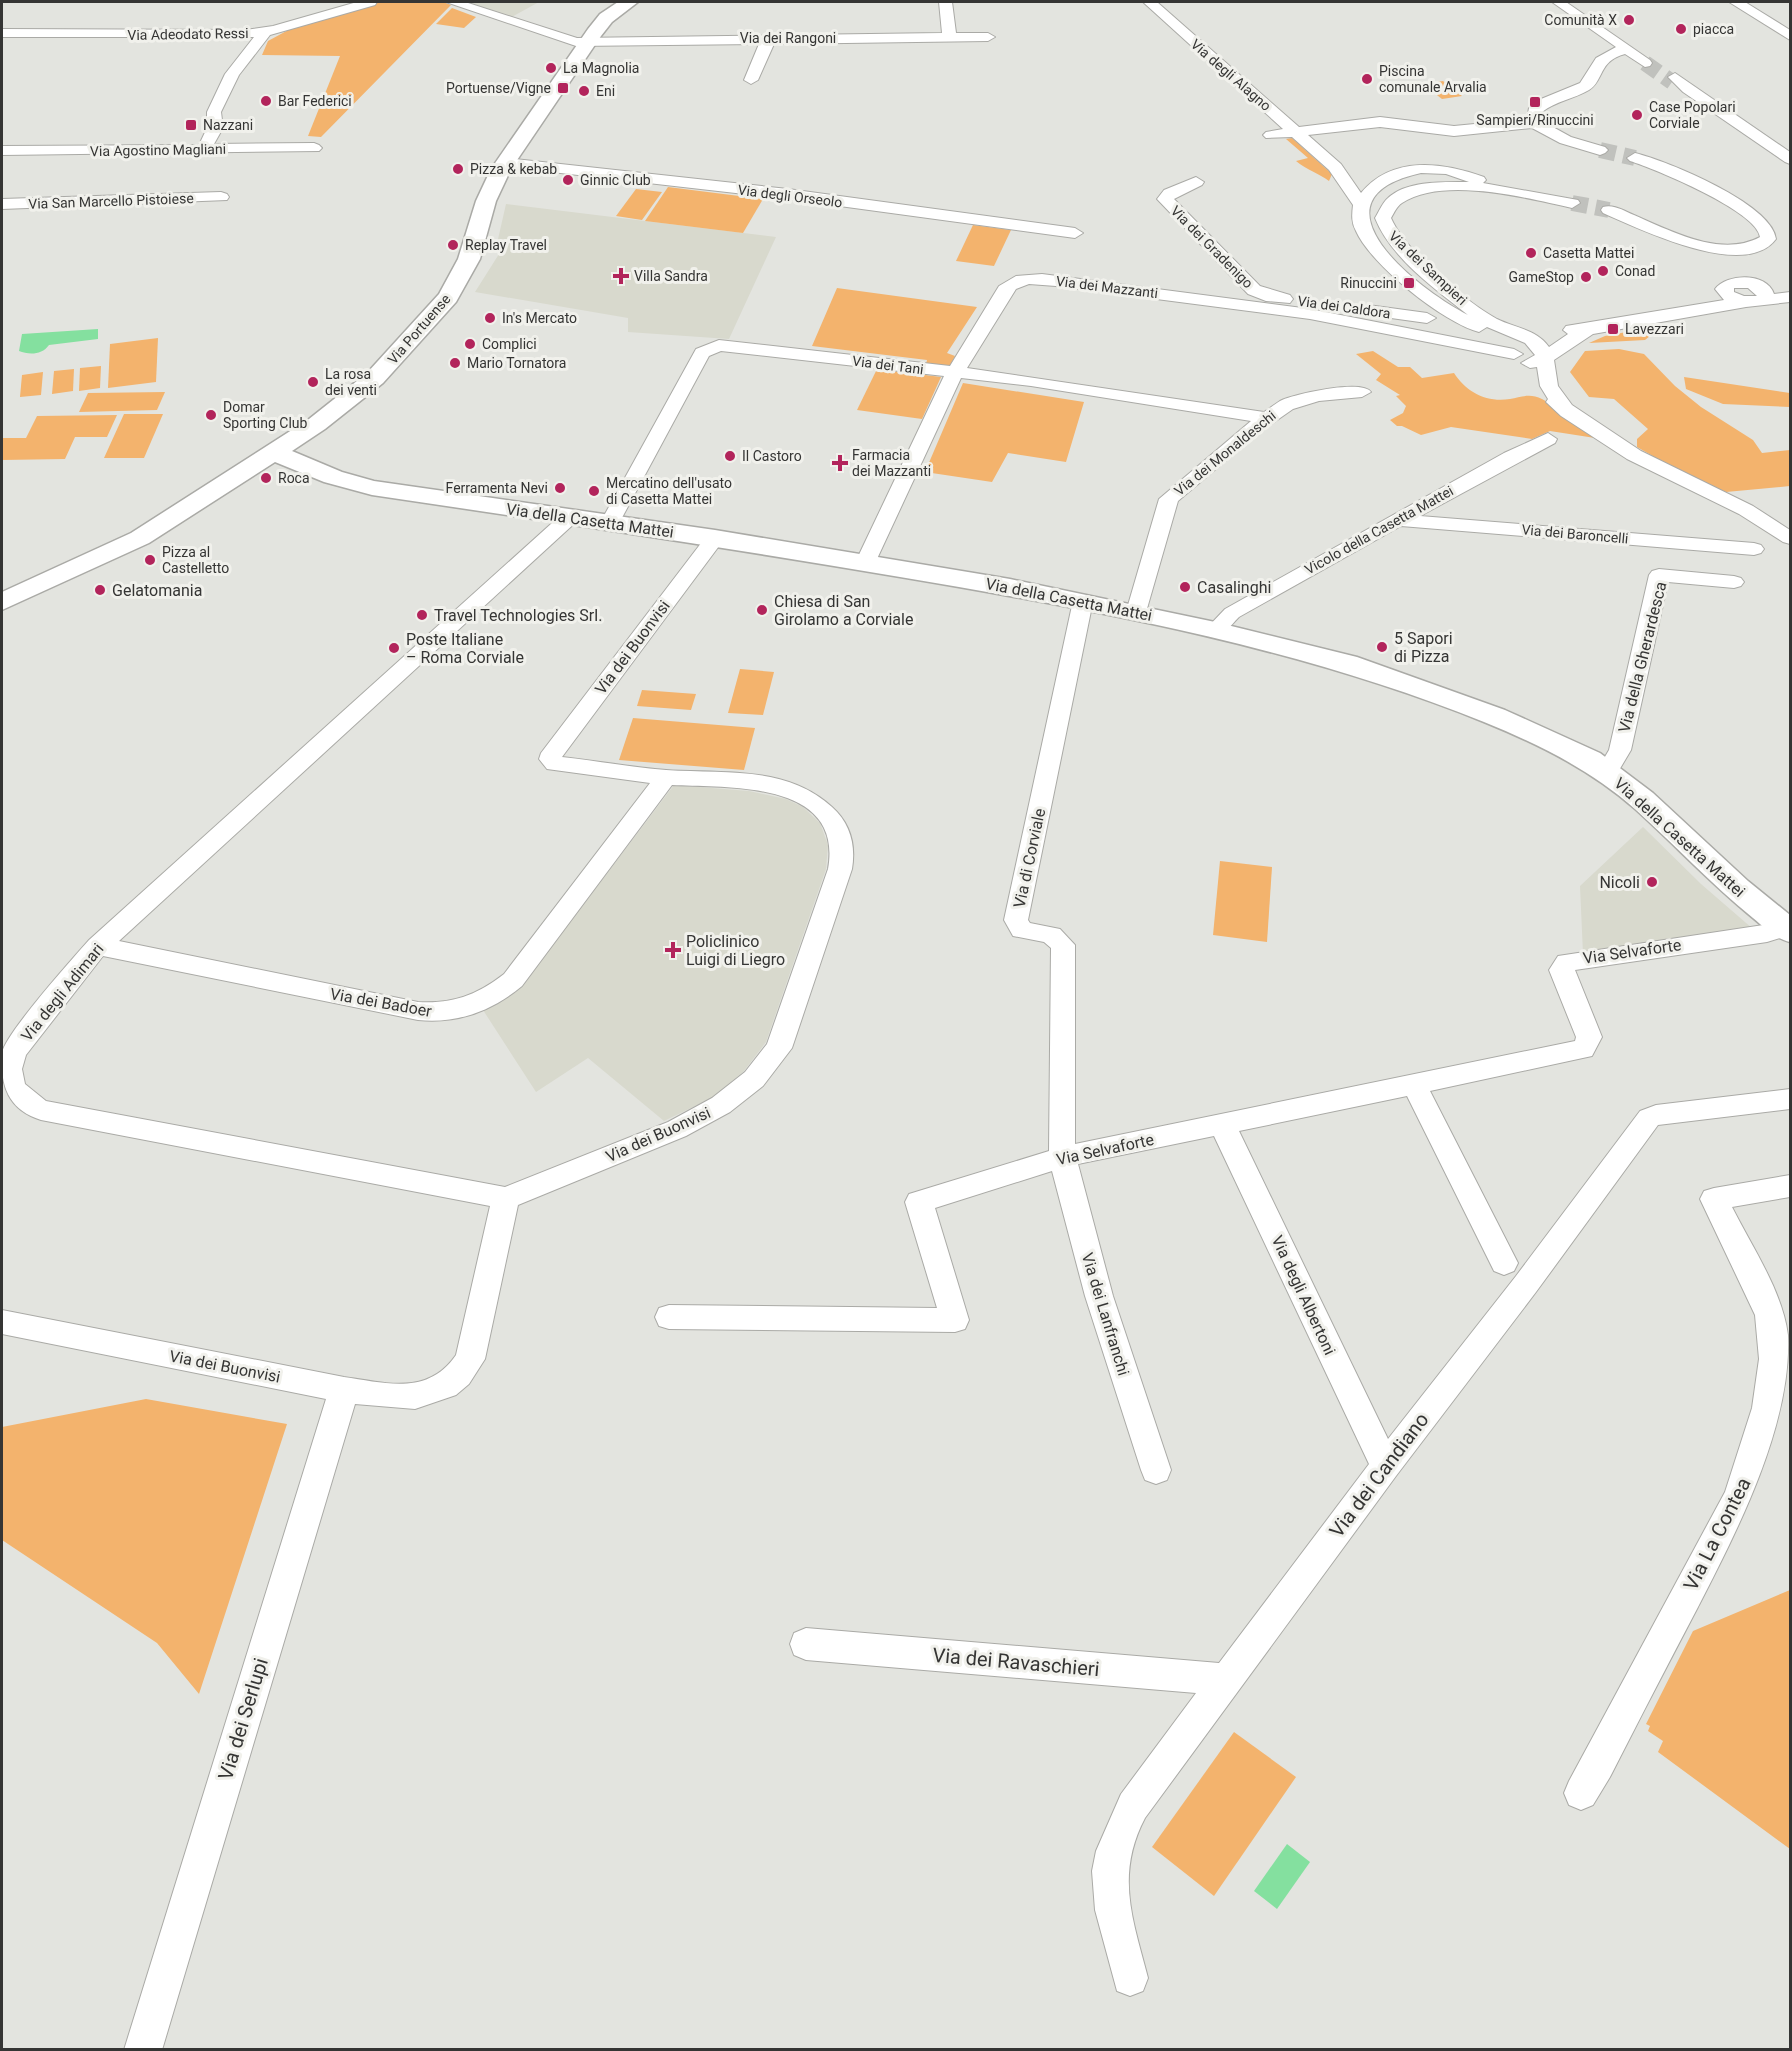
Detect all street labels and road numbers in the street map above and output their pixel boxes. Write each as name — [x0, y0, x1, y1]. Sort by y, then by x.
street label: Via Adeodato Ressi — [127, 25, 249, 43]
street label: Via dei Rangoni — [740, 30, 836, 46]
street label: Via degli Alagno — [1188, 36, 1274, 114]
street label: Via Agostino Magliani — [90, 141, 226, 159]
street label: Via degli Orseolo — [737, 182, 843, 210]
street label: Via San Marcello Pistoiese — [28, 190, 194, 212]
street label: Via dei Gradenigo — [1168, 203, 1256, 291]
street label: Via dei Sampieri — [1386, 228, 1470, 308]
street label: Via dei Mazzanti — [1055, 273, 1159, 301]
street label: Via Portuense — [384, 291, 454, 367]
street label: Via dei Caldora — [1296, 293, 1392, 321]
street label: Via dei Tani — [851, 353, 925, 377]
street label: Via dei Monaldeschi — [1171, 407, 1279, 499]
street label: Vicolo della Casetta Mattei — [1302, 482, 1456, 578]
street label: Via della Casetta Mattei — [505, 499, 675, 542]
street label: Via dei Baroncelli — [1521, 521, 1629, 547]
street label: Via della Casetta Mattei — [984, 574, 1154, 625]
street label: Via della Gherardesca — [1615, 580, 1670, 735]
street label: Via dei Buonvisi — [591, 597, 674, 698]
street label: Via della Casetta Mattei — [1610, 774, 1749, 901]
street label: Via di Corviale — [1010, 807, 1049, 910]
street label: Via Selvaforte — [1582, 935, 1683, 968]
street label: Via degli Adimari — [17, 940, 108, 1045]
street label: Via dei Badoer — [329, 984, 434, 1021]
street label: Via dei Buonvisi — [603, 1103, 714, 1166]
street label: Via Selvaforte — [1055, 1130, 1156, 1169]
street label: Via degli Albertoni — [1268, 1232, 1340, 1358]
street label: Via dei Lanfranchi — [1078, 1250, 1133, 1378]
street label: Via dei Buonvisi — [168, 1346, 282, 1387]
street label: Via dei Candiano — [1324, 1408, 1434, 1542]
street label: Via La Contea — [1678, 1474, 1756, 1594]
street label: Via dei Ravaschieri — [931, 1643, 1101, 1681]
street label: Via dei Serlupi — [213, 1655, 273, 1783]

